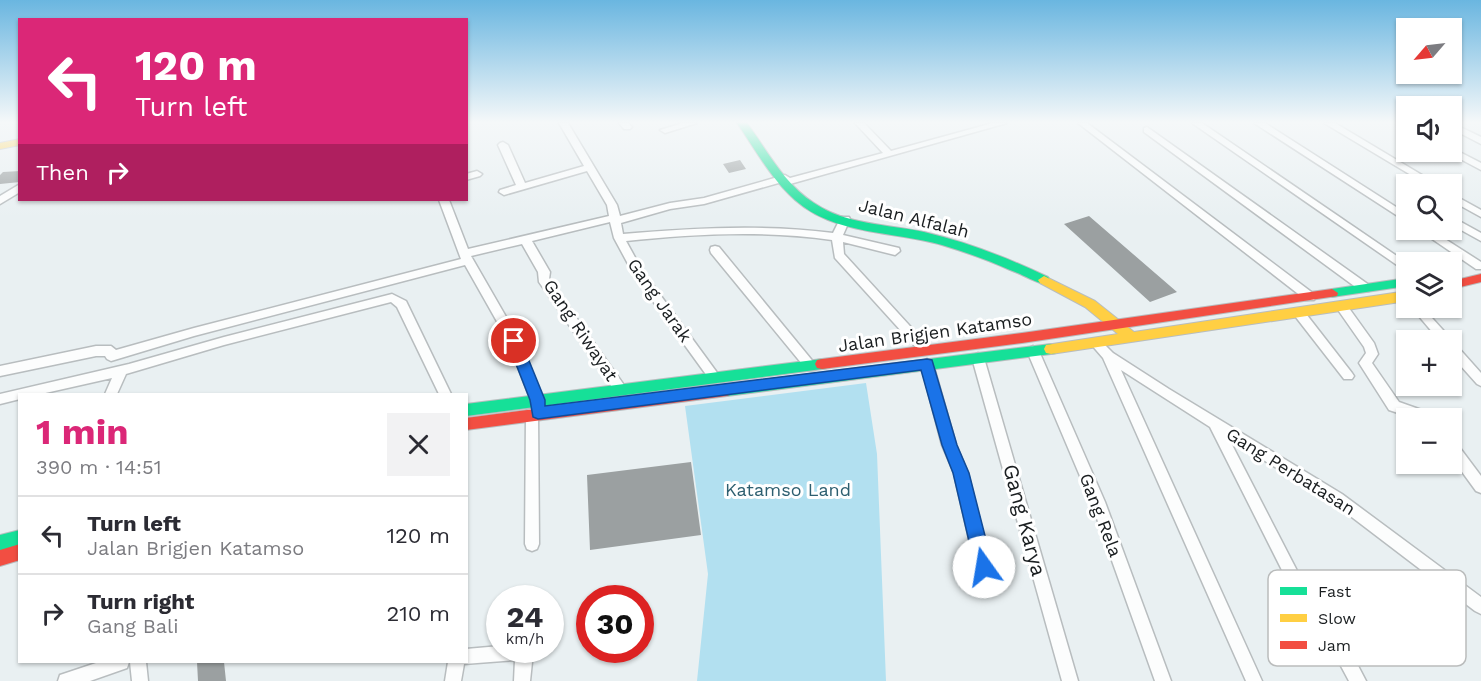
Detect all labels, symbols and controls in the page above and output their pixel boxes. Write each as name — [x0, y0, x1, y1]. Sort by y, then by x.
north arrow — [1396, 18, 1462, 84]
map controls — [1396, 18, 1462, 474]
text: 120 m — [135, 41, 257, 90]
icon: left — [36, 42, 114, 120]
text: Turn left — [135, 91, 247, 123]
button: sound — [1396, 96, 1462, 162]
icon: right — [101, 156, 134, 189]
text: Then — [36, 160, 89, 185]
button: search — [1396, 174, 1462, 240]
street label: Jalan Alfalah — [857, 194, 971, 242]
button: layers — [1396, 252, 1462, 318]
street label: Gang Jarak — [624, 254, 696, 346]
street label: Gang Riwayat — [539, 275, 623, 385]
street label: Jalan Brigjen Katamso — [837, 308, 1033, 356]
pin — [488, 315, 539, 366]
icon: arrive — [497, 324, 530, 357]
button: + — [1396, 330, 1462, 396]
button: − — [1396, 408, 1462, 474]
text: 1 min — [36, 411, 128, 453]
button: close — [387, 413, 450, 476]
street label: Gang Perbatasan — [1223, 423, 1359, 519]
text: 390 m · 14:51 — [36, 455, 161, 479]
street label: Gang Karya — [998, 461, 1052, 579]
street label: Gang Rela — [1075, 470, 1127, 560]
park label: Katamso Land — [725, 479, 851, 500]
text: Turn left — [87, 511, 181, 536]
icon: left — [36, 519, 69, 552]
text: 120 m — [386, 523, 450, 548]
position arrow — [952, 535, 1016, 599]
text: Jalan Brigjen Katamso — [87, 536, 304, 560]
legend — [1268, 570, 1466, 666]
text: Fast — [1318, 582, 1351, 601]
speed limit sign: 30 — [576, 585, 654, 663]
text: Turn right — [87, 589, 194, 614]
icon: right — [36, 597, 69, 630]
text: 24 — [507, 599, 543, 634]
text: 210 m — [386, 601, 450, 626]
text: Slow — [1318, 609, 1356, 628]
text: Gang Bali — [87, 614, 178, 638]
text: km/h — [506, 630, 544, 648]
text: Jam — [1318, 636, 1351, 655]

